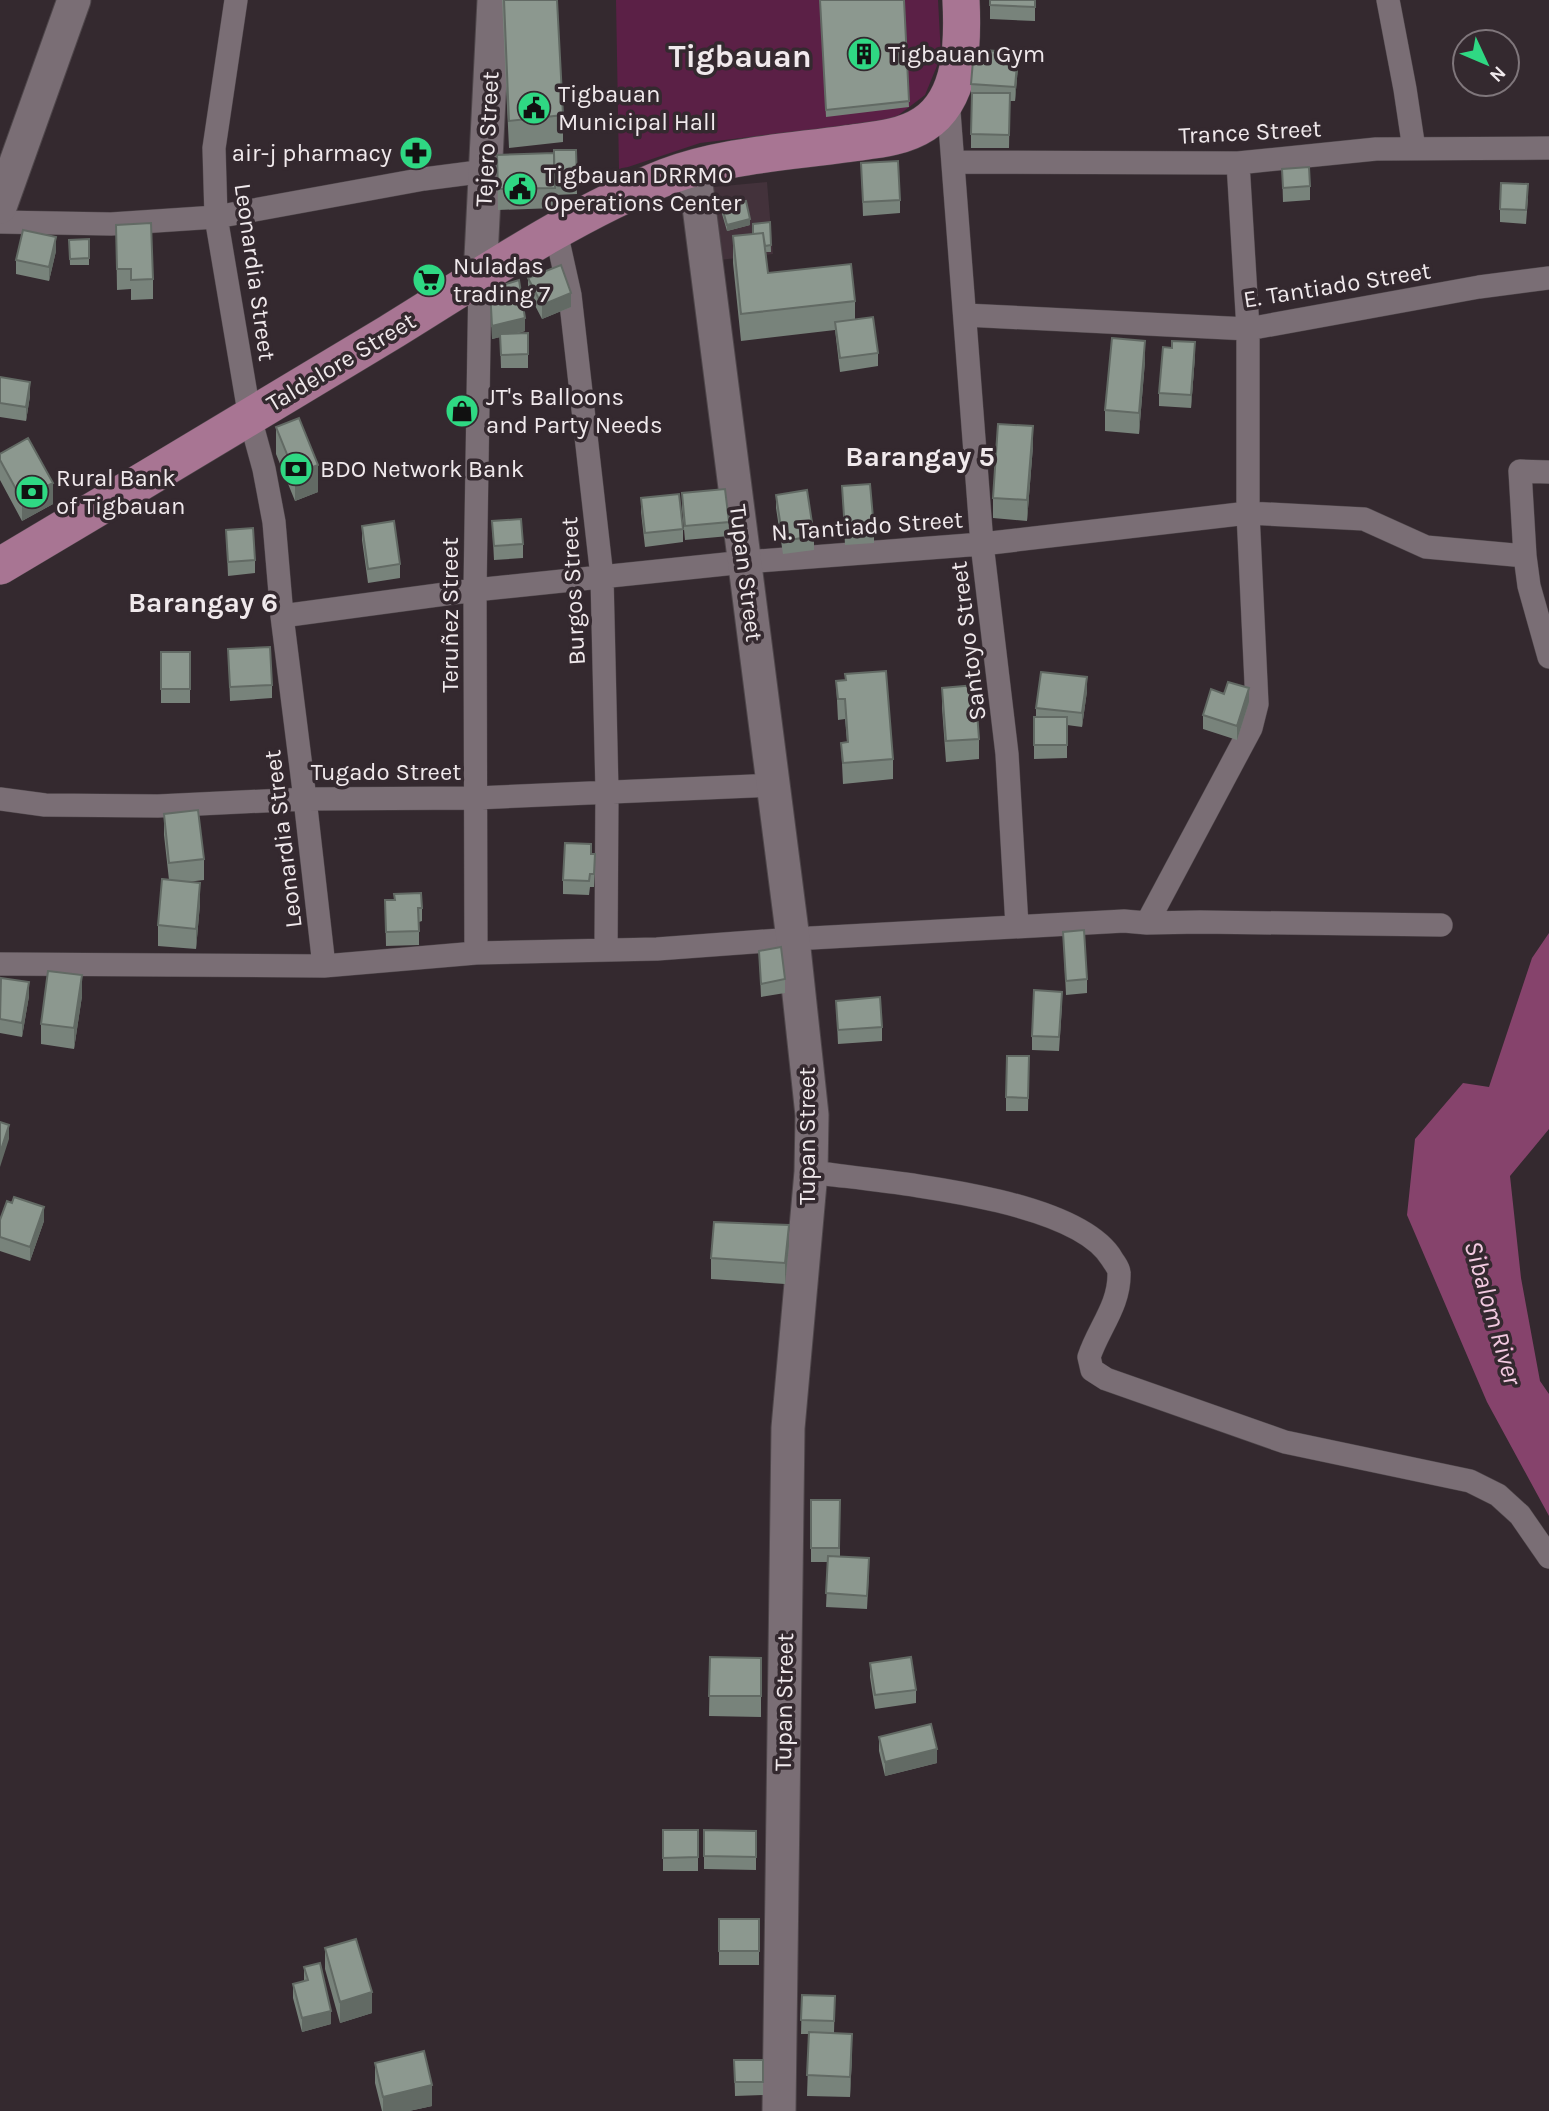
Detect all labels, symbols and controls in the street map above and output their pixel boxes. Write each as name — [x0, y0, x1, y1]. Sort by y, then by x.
north arrow — [1451, 28, 1521, 98]
building icon: Tigbauan Gym — [845, 35, 883, 73]
district label: Tigbauan — [668, 38, 812, 75]
place label: Tigbauan Gym — [888, 40, 1045, 68]
text: N — [1485, 62, 1510, 87]
street label: Tejero Street — [469, 70, 505, 208]
place label: Tigbauan Municipal Hall — [558, 80, 716, 136]
public building icon: Tigbauan Municipal Hall — [515, 89, 553, 127]
street label: Trance Street — [1178, 114, 1322, 150]
pharmacy icon: air-j pharmacy — [397, 134, 435, 172]
place label: air-j pharmacy — [232, 139, 392, 167]
place label: Tigbauan DRRMO Operations Center — [544, 161, 742, 217]
public building icon: Tigbauan DRRMO Operations Center — [501, 170, 539, 208]
street label: Leonardia Street — [229, 181, 281, 363]
place label: Nuladas trading 7 — [453, 252, 550, 308]
street label: E. Tantiado Street — [1241, 256, 1433, 314]
supermarket icon: Nuladas trading 7 — [410, 261, 448, 299]
street label: Taldelore Street — [261, 307, 421, 417]
place label: JT's Balloons and Party Needs — [486, 383, 663, 439]
shop icon: JT's Balloons and Party Needs — [443, 392, 481, 430]
district label: Barangay 5 — [845, 440, 995, 473]
bank icon: BDO Network Bank — [277, 450, 315, 488]
place label: BDO Network Bank — [320, 455, 524, 483]
place label: Rural Bank of Tigbauan — [56, 464, 185, 520]
bank icon: Rural Bank of Tigbauan — [13, 473, 51, 511]
street label: Tupan Street — [724, 503, 768, 643]
street label: N. Tantiado Street — [770, 505, 964, 547]
street label: Burgos Street — [555, 516, 591, 666]
street label: Teruñez Street — [436, 537, 464, 693]
street label: Santoyo Street — [944, 560, 992, 722]
district label: Barangay 6 — [128, 586, 278, 619]
street label: Leonardia Street — [258, 748, 308, 930]
street label: Tugado Street — [311, 758, 461, 786]
street label: Tupan Street — [793, 1067, 821, 1205]
water label: Sibalom River — [1458, 1237, 1529, 1390]
street label: Tupan Street — [769, 1633, 799, 1771]

